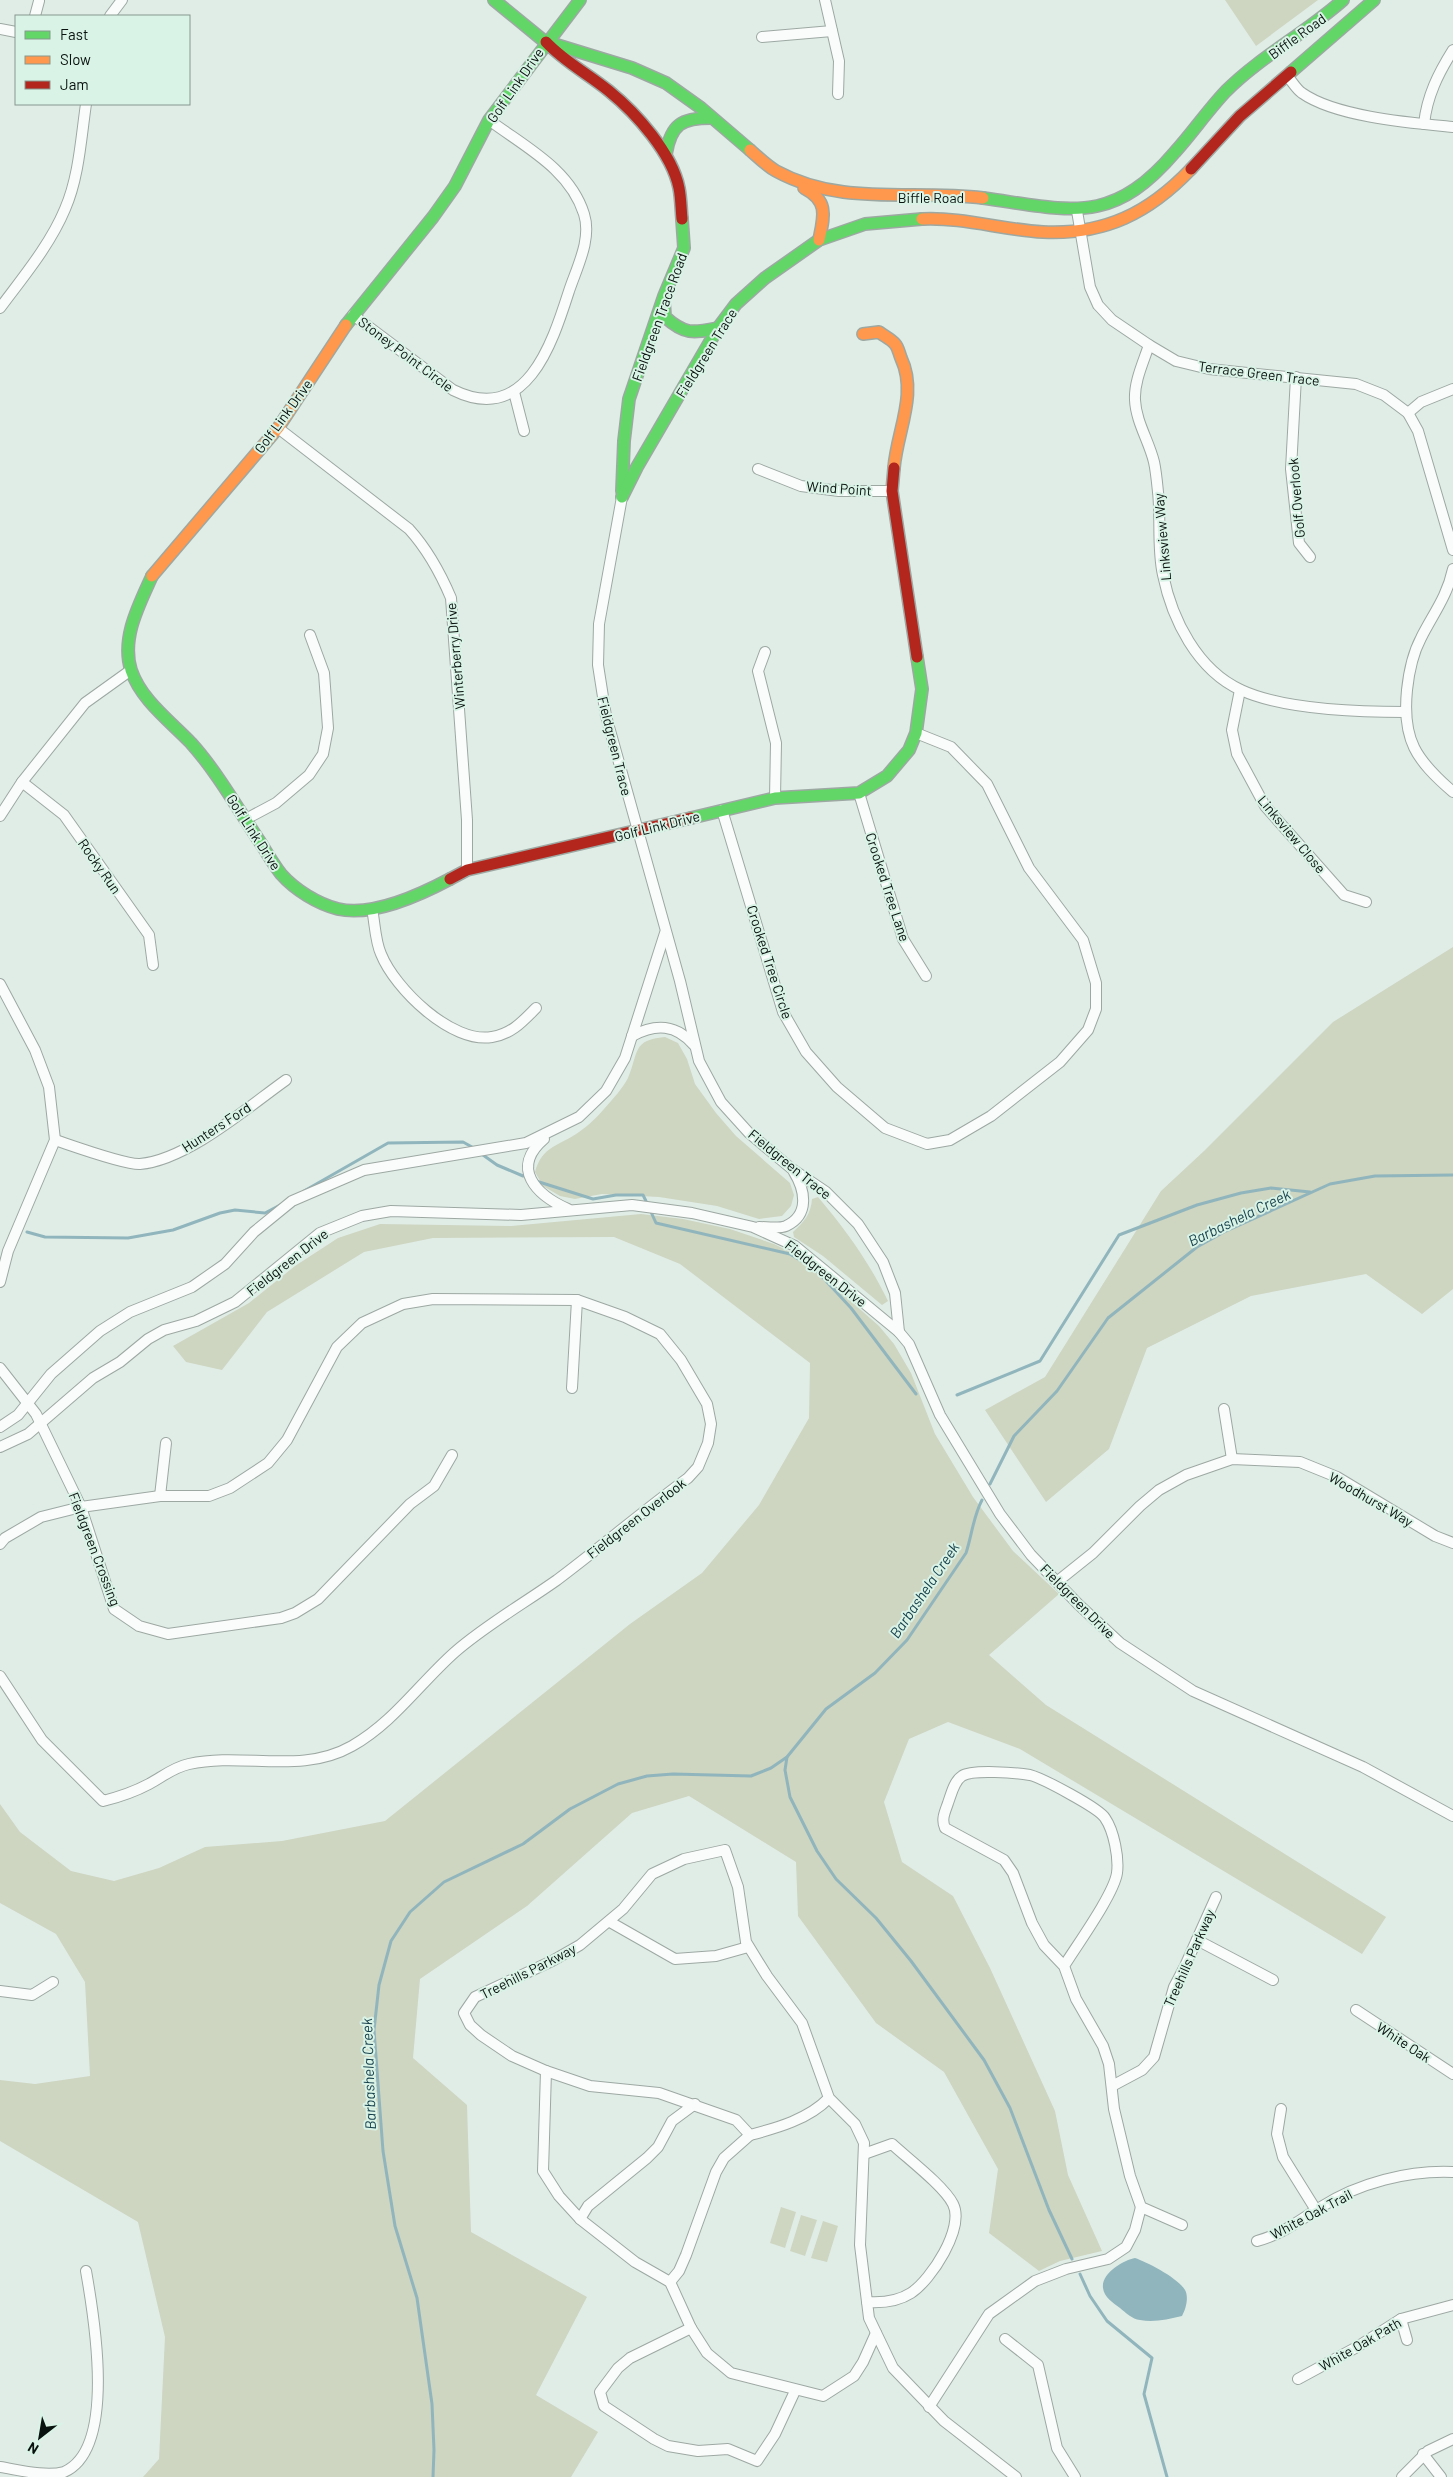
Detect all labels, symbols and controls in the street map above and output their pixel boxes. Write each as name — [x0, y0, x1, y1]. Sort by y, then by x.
street label: Biffle Road — [1265, 10, 1329, 62]
legend — [15, 15, 190, 105]
text: Fast — [60, 25, 88, 43]
street label: Golf Link Drive — [483, 44, 547, 126]
text: Slow — [60, 50, 91, 68]
text: Jam — [60, 75, 89, 93]
street label: Biffle Road — [898, 189, 964, 206]
street label: Fieldgreen Trace Road — [628, 250, 690, 384]
street label: Fieldgreen Trace — [672, 305, 740, 401]
street label: Stoney Point Circle — [355, 313, 457, 395]
street label: Terrace Green Trace — [1197, 357, 1321, 389]
street label: Golf Link Drive — [250, 376, 316, 456]
street label: Golf Overlook — [1284, 457, 1308, 539]
street label: Wind Point — [806, 477, 872, 499]
street label: Linksview Way — [1150, 492, 1174, 582]
street label: Winterberry Drive — [442, 602, 468, 710]
street label: Fieldgreen Trace — [594, 695, 636, 797]
street label: Golf Link Drive — [223, 791, 285, 873]
street label: Linksview Close — [1255, 792, 1329, 876]
street label: Golf Link Drive — [613, 807, 701, 845]
street label: Crooked Tree Lane — [862, 830, 914, 944]
street label: Rocky Run — [75, 835, 125, 897]
street label: Crooked Tree Circle — [744, 903, 796, 1021]
street label: Hunters Ford — [178, 1098, 254, 1156]
street label: Fieldgreen Trace — [745, 1125, 835, 1203]
water label: Barbashela Creek — [1185, 1184, 1294, 1250]
street label: Fieldgreen Drive — [243, 1225, 331, 1299]
street label: Fieldgreen Drive — [782, 1236, 870, 1310]
street label: Woodhurst Way — [1326, 1468, 1417, 1530]
street label: Fieldgreen Overlook — [583, 1474, 689, 1562]
street label: Fieldgreen Crossing — [65, 1490, 125, 1608]
water label: Barbashela Creek — [885, 1538, 963, 1641]
street label: Fieldgreen Drive — [1037, 1560, 1119, 1642]
street label: Treehills Parkway — [1160, 1906, 1218, 2010]
street label: Treehills Parkway — [477, 1939, 579, 2002]
water label: Barbashela Creek — [357, 2017, 379, 2130]
street label: White Oak — [1374, 2018, 1434, 2066]
street label: White Oak Trail — [1267, 2185, 1355, 2243]
street label: White Oak Path — [1316, 2314, 1404, 2374]
north arrow — [15, 2412, 65, 2462]
text: N — [25, 2439, 41, 2458]

